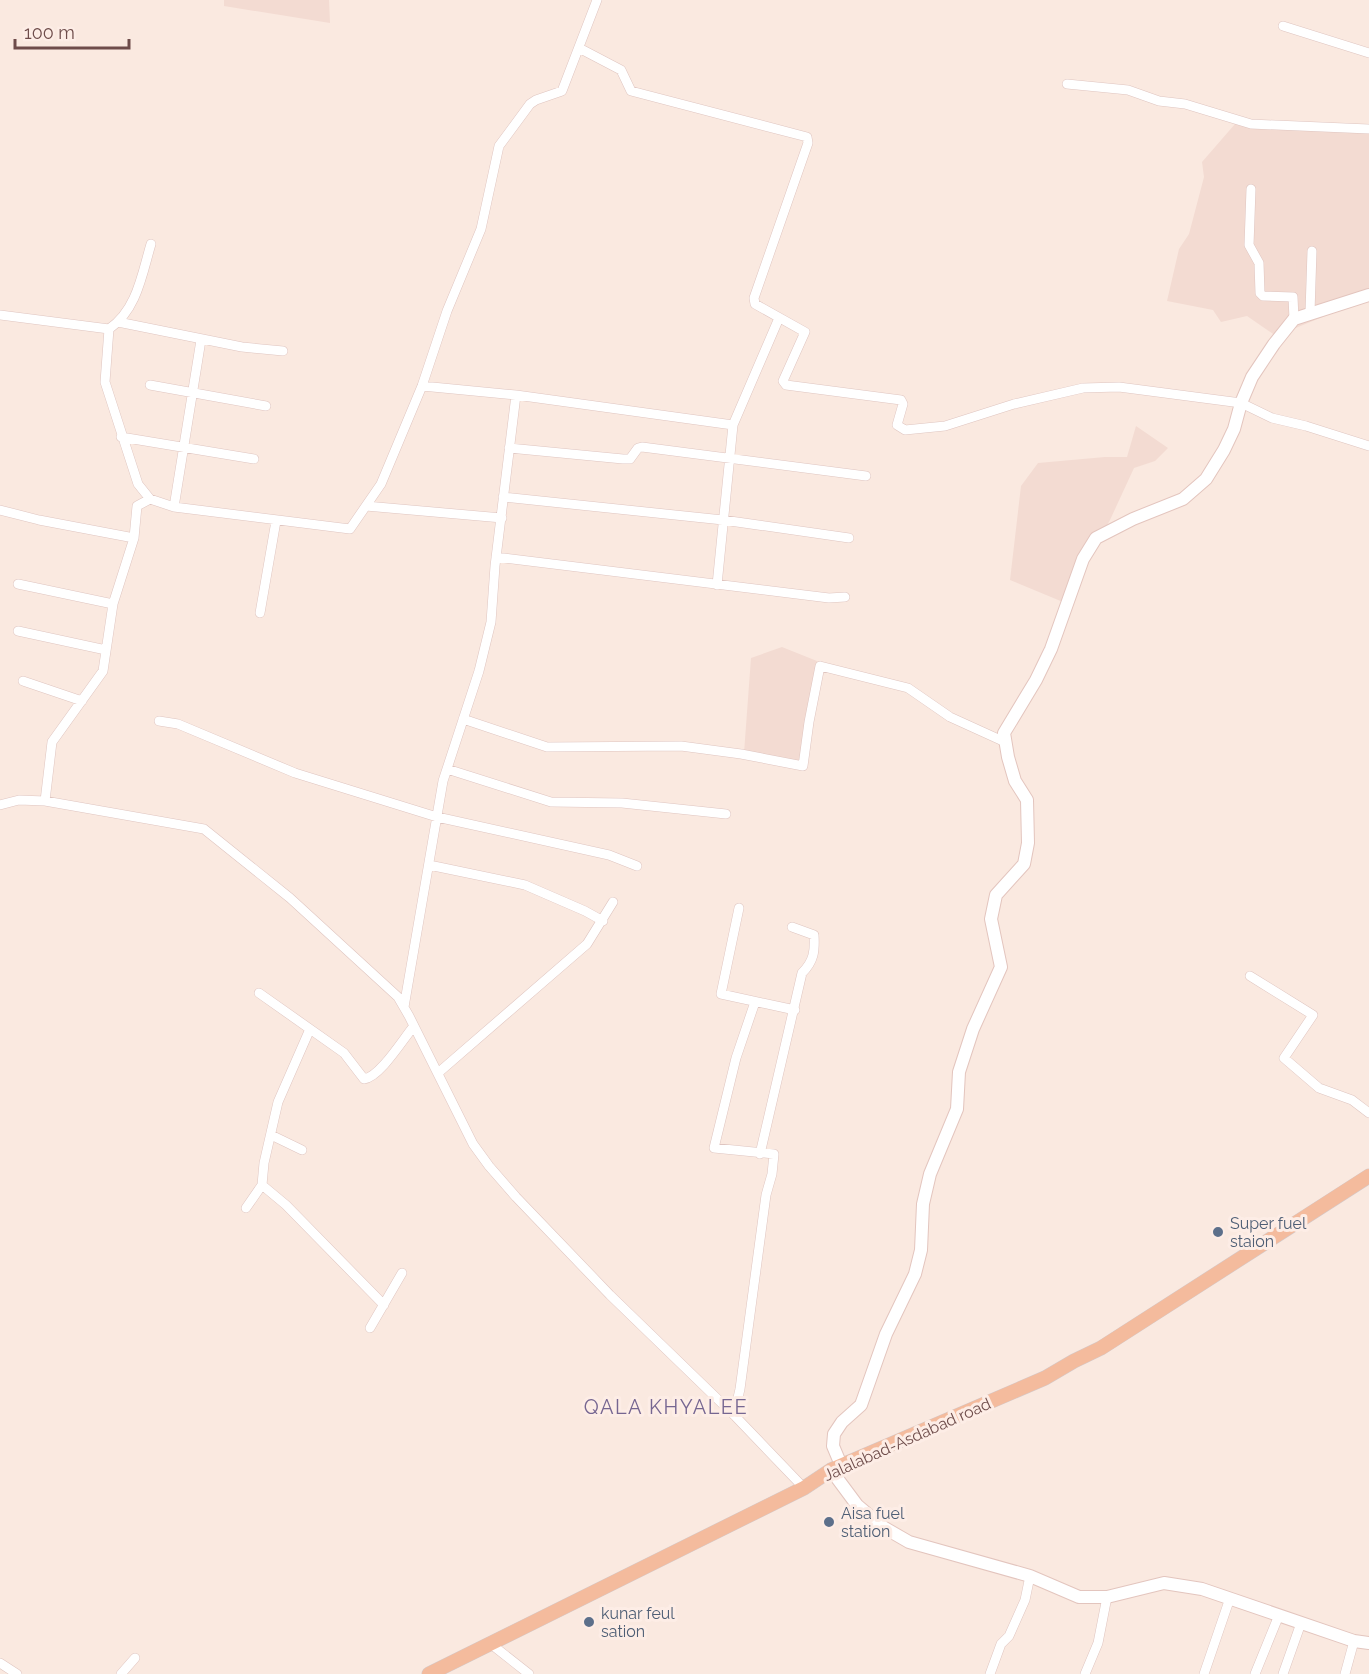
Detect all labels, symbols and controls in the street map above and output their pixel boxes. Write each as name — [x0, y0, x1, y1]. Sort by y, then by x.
scale bar — [15, 12, 129, 50]
text: 100 m — [24, 22, 75, 43]
place label: Super fuel staion — [1230, 1214, 1307, 1251]
marker: Super fuel staion — [1211, 1225, 1225, 1239]
street label: Jalalabad-Asdabad road — [821, 1394, 994, 1485]
district label: QALA KHYALEE — [584, 1395, 748, 1419]
place label: Aisa fuel station — [841, 1504, 905, 1541]
marker: Aisa fuel station — [822, 1515, 836, 1529]
place label: kunar feul sation — [601, 1604, 675, 1641]
marker: kunar feul sation — [582, 1615, 596, 1629]

